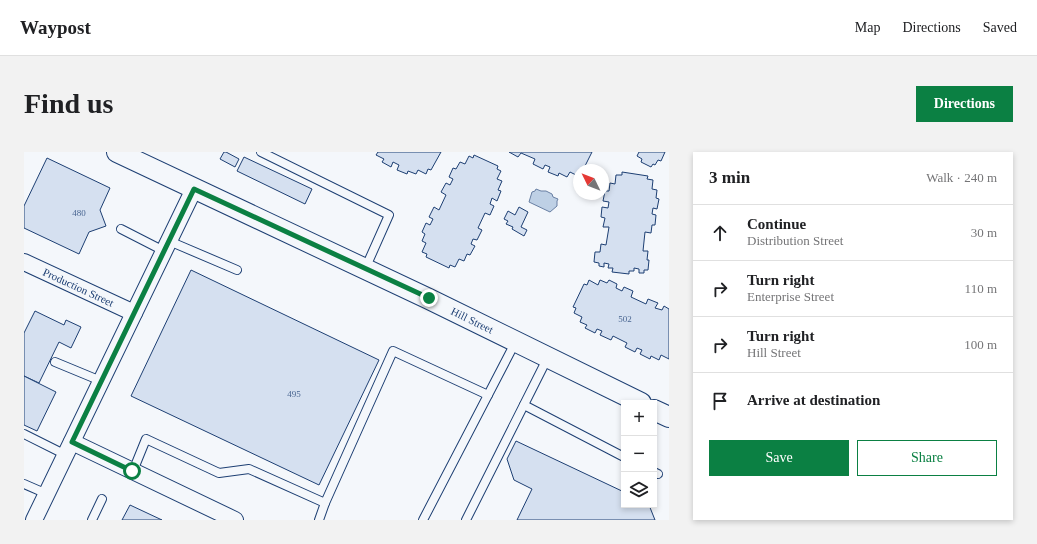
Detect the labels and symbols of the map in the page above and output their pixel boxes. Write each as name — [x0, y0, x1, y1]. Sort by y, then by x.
north arrow — [573, 164, 609, 200]
house number: 480 — [72, 208, 86, 218]
street label: Production Street — [41, 266, 116, 309]
route end — [420, 289, 438, 307]
street label: Hill Street — [449, 305, 495, 336]
house number: 502 — [618, 314, 632, 324]
house number: 495 — [287, 389, 301, 399]
route start — [123, 462, 141, 480]

